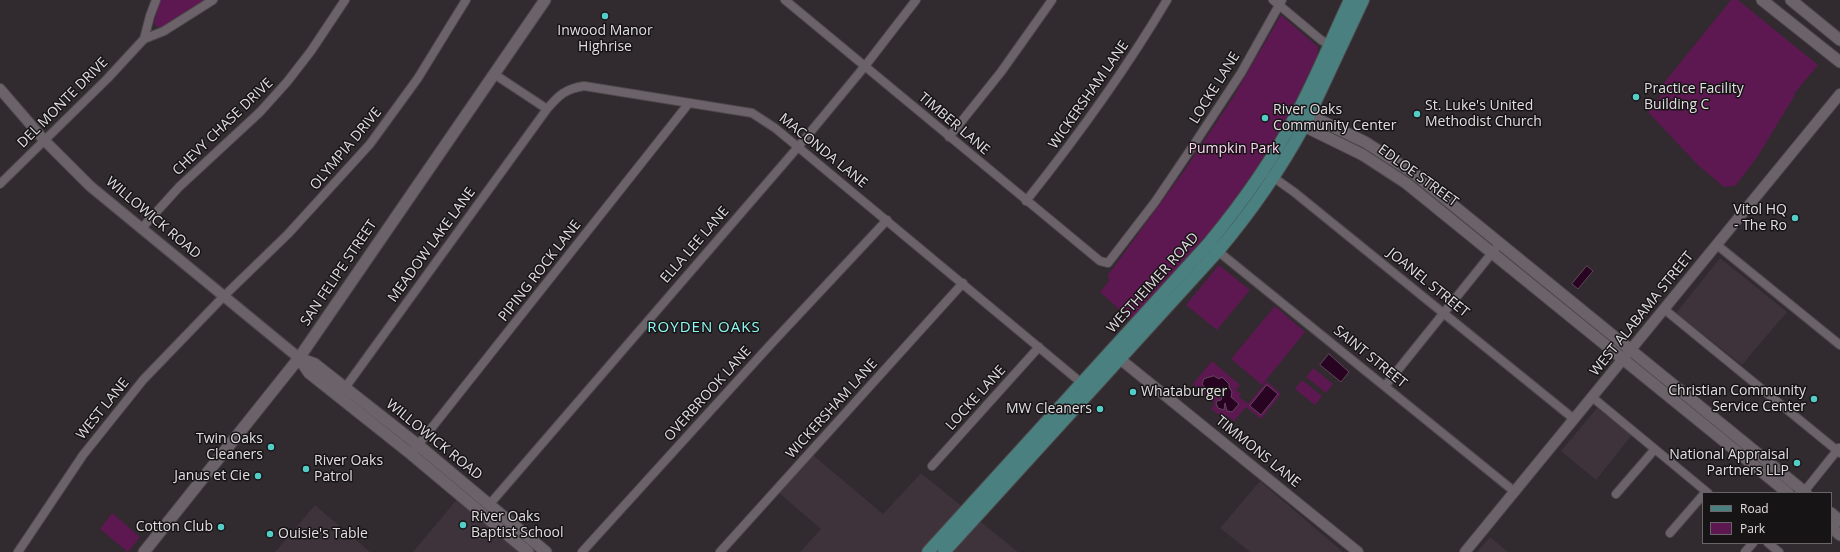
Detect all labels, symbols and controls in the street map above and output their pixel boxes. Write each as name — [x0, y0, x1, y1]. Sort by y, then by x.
marker: Inwood Manor Highrise — [600, 11, 610, 21]
place label: Inwood Manor Highrise — [557, 23, 653, 56]
street label: WICKERSHAM LANE — [1045, 38, 1133, 152]
street label: LOCKE LANE — [1186, 49, 1244, 127]
street label: DEL MONTE DRIVE — [14, 54, 112, 152]
street label: CHEVY CHASE DRIVE — [169, 75, 277, 179]
place label: Practice Facility Building C — [1644, 81, 1744, 114]
street label: TIMBER LANE — [915, 89, 993, 159]
marker: Practice Facility Building C — [1631, 92, 1641, 102]
place label: St. Luke's United Methodist Church — [1425, 98, 1542, 130]
place label: River Oaks Community Center — [1273, 102, 1396, 134]
street label: OLYMPIA DRIVE — [307, 104, 385, 194]
marker: St. Luke's United Methodist Church — [1412, 109, 1422, 119]
street label: MACONDA LANE — [775, 110, 871, 192]
marker: River Oaks Community Center — [1260, 113, 1270, 123]
park label: Pumpkin Park — [1189, 141, 1279, 157]
street label: EDLOE STREET — [1375, 141, 1461, 211]
street label: WILLOWICK ROAD — [102, 173, 204, 263]
street label: MEADOW LAKE LANE — [385, 184, 479, 306]
place label: Vitol HQ - The Ro — [1733, 202, 1787, 234]
street label: ELLA LEE LANE — [657, 203, 733, 287]
marker: Vitol HQ - The Ro — [1790, 213, 1800, 223]
street label: SAN FELIPE STREET — [297, 217, 381, 329]
street label: PIPING ROCK LANE — [495, 217, 585, 325]
street label: WESTHEIMER ROAD — [1103, 229, 1203, 337]
street label: JOANEL STREET — [1384, 245, 1472, 321]
street label: WEST ALABAMA STREET — [1587, 248, 1697, 380]
district label: ROYDEN OAKS — [647, 319, 761, 337]
street label: SAINT STREET — [1330, 322, 1410, 392]
street label: OVERBROOK LANE — [661, 343, 755, 445]
street label: WICKERSHAM LANE — [783, 356, 881, 462]
street label: LOCKE LANE — [942, 362, 1010, 434]
street label: WEST LANE — [73, 375, 133, 443]
place label: Christian Community Service Center — [1668, 383, 1806, 416]
place label: Whataburger — [1141, 384, 1227, 400]
marker: Whataburger — [1128, 387, 1138, 397]
marker: Christian Community Service Center — [1809, 394, 1819, 404]
street label: WILLOWICK ROAD — [383, 396, 485, 484]
place label: MW Cleaners — [1006, 401, 1092, 417]
marker: MW Cleaners — [1095, 404, 1105, 414]
street label: TIMMONS LANE — [1212, 413, 1304, 491]
place label: Twin Oaks Cleaners — [196, 431, 263, 464]
marker: Twin Oaks Cleaners — [266, 442, 276, 452]
place label: National Appraisal Partners LLP — [1669, 447, 1789, 480]
place label: River Oaks Patrol — [314, 453, 383, 486]
marker: National Appraisal Partners LLP — [1792, 458, 1802, 468]
marker: River Oaks Patrol — [301, 464, 311, 474]
place label: Janus et Cie — [174, 468, 250, 484]
marker: Janus et Cie — [253, 471, 263, 481]
legend — [1702, 492, 1832, 544]
text: Road — [1740, 500, 1769, 517]
place label: River Oaks Baptist School — [471, 509, 564, 542]
place label: Cotton Club — [136, 519, 213, 535]
marker: River Oaks Baptist School — [458, 520, 468, 530]
text: Park — [1740, 520, 1765, 537]
marker: Cotton Club — [216, 522, 226, 532]
place label: Ouisie's Table — [278, 526, 368, 542]
marker: Ouisie's Table — [265, 529, 275, 539]

